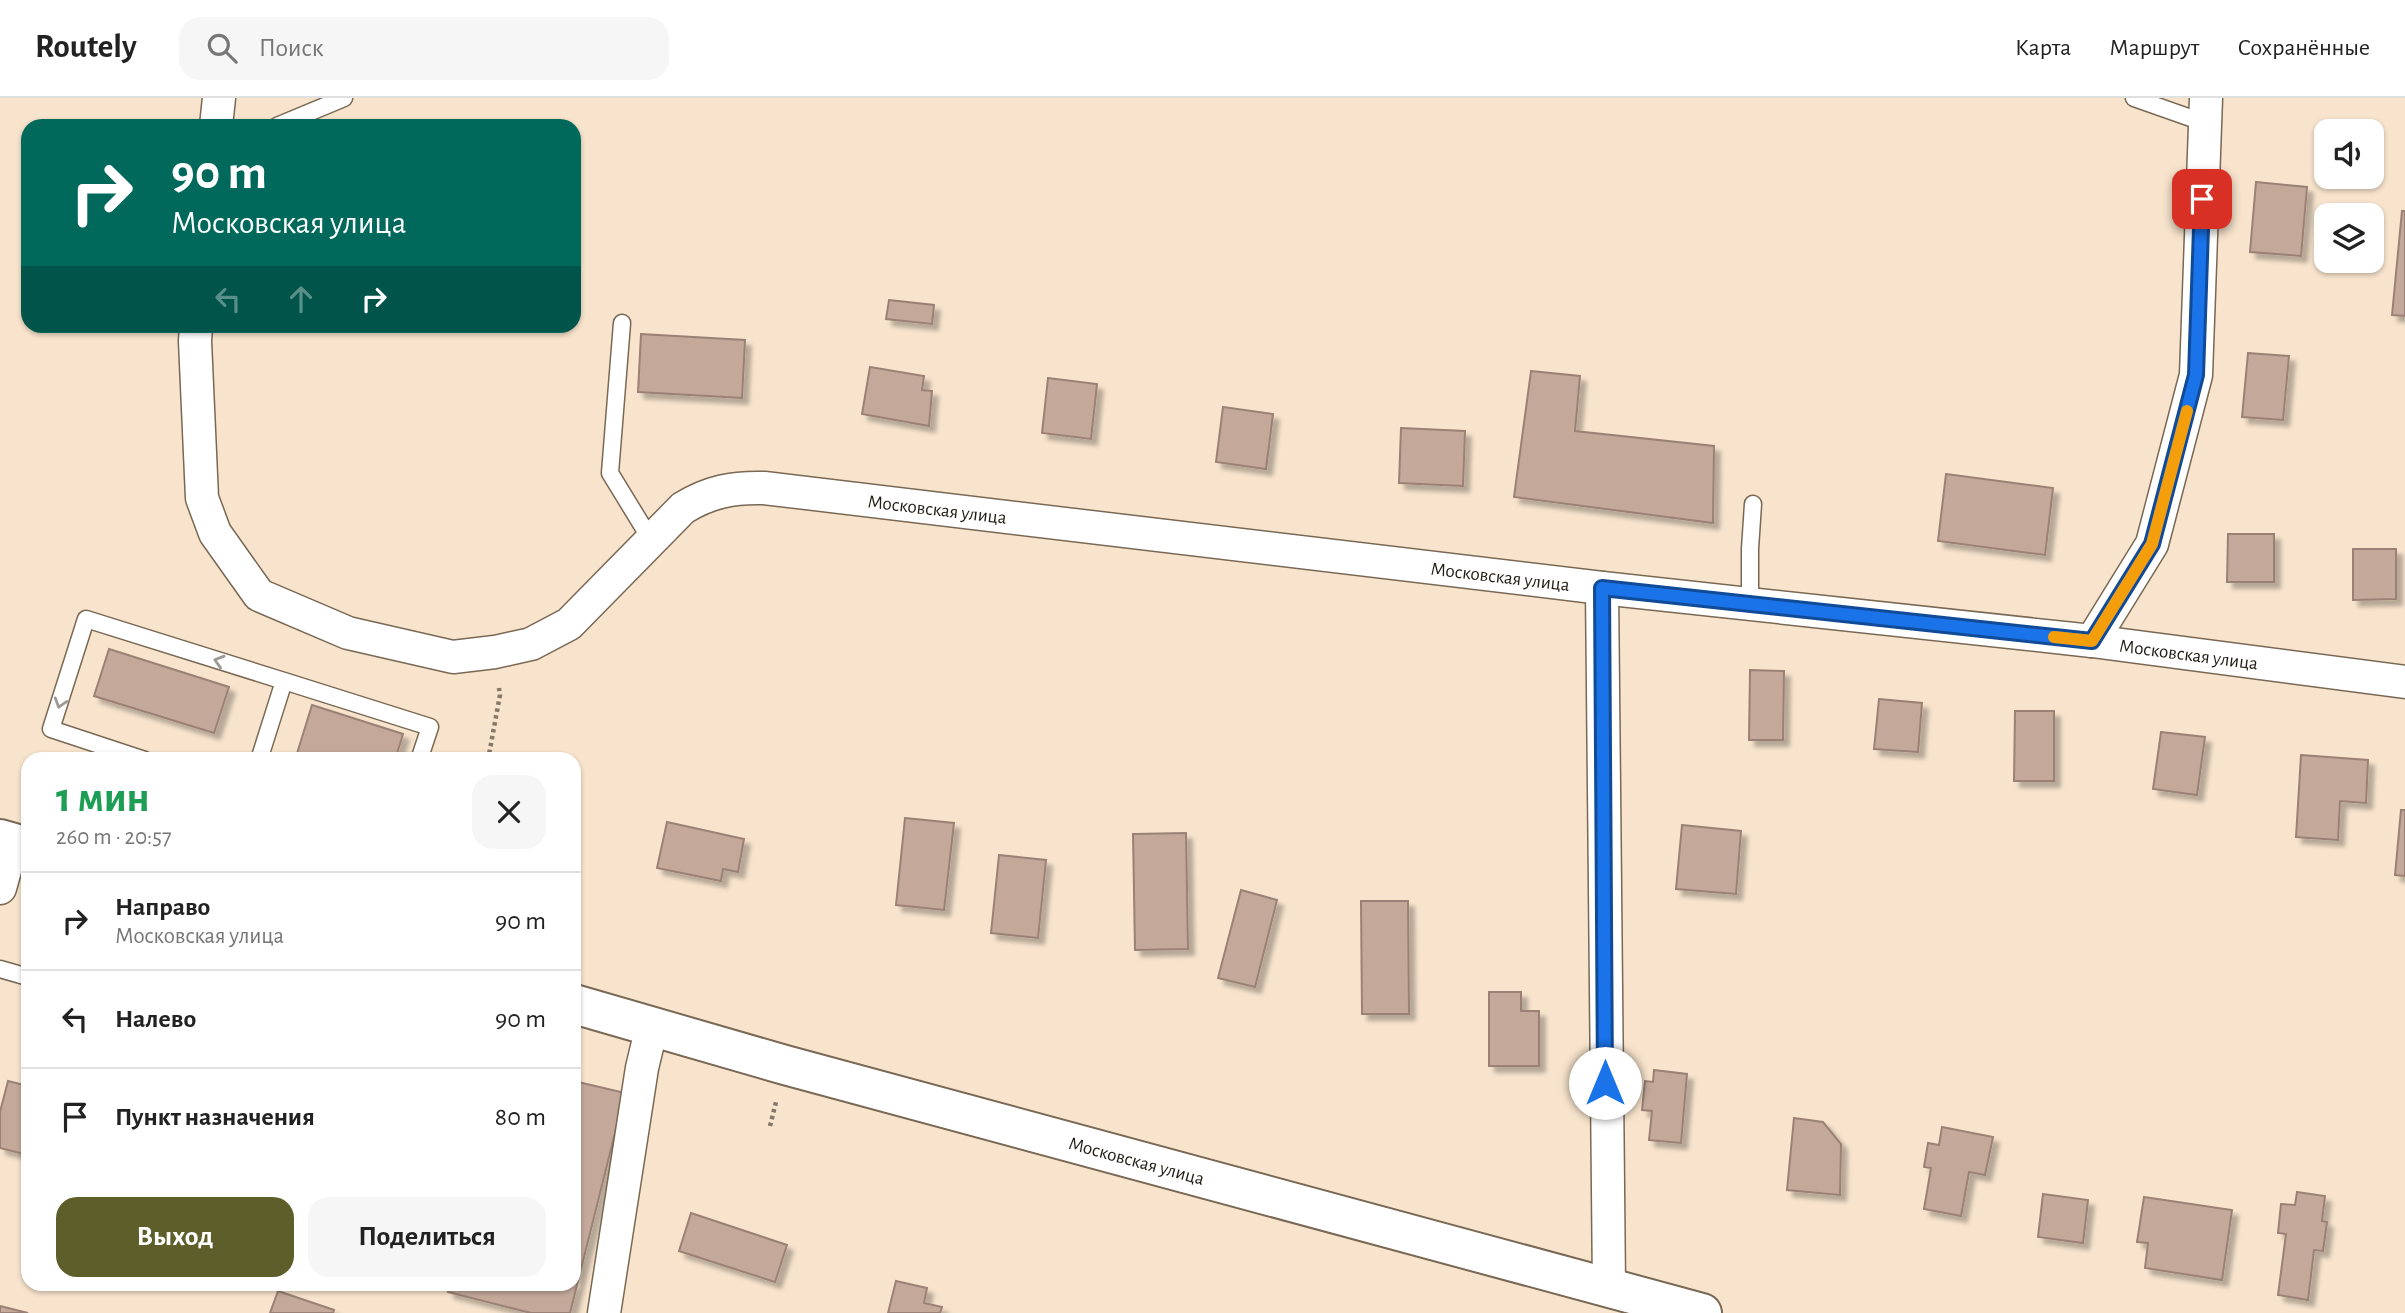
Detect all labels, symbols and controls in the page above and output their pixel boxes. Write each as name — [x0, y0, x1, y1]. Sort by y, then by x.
search box — [179, 17, 669, 80]
icon: search — [203, 29, 241, 67]
text: Routely — [35, 31, 137, 64]
text: Поиск — [259, 35, 324, 61]
text: Карта — [2015, 36, 2071, 60]
text: Маршрут — [2109, 36, 2199, 60]
text: Сохранённые — [2237, 36, 2370, 60]
map controls — [2314, 119, 2384, 273]
button: sound — [2314, 119, 2384, 189]
icon: right — [56, 147, 147, 238]
text: 90 m — [171, 149, 267, 198]
pin — [2172, 169, 2232, 229]
icon: arrive — [2183, 180, 2221, 218]
button: layers — [2314, 203, 2384, 273]
text: Московская улица — [171, 207, 406, 239]
icon: left — [209, 280, 247, 318]
icon: ahead — [282, 280, 320, 318]
icon: right — [355, 280, 393, 318]
street label: Московская улица — [866, 492, 1008, 528]
street label: Московская улица — [1430, 560, 1571, 595]
street label: Московская улица — [2118, 637, 2259, 674]
one-way arrow — [213, 655, 225, 669]
one-way arrow — [53, 697, 68, 709]
button: close — [472, 775, 546, 849]
text: 1 мин — [56, 777, 150, 819]
text: 260 m · 20:57 — [56, 826, 172, 849]
text: Направо — [115, 894, 210, 920]
icon: right — [56, 902, 94, 940]
text: 90 m — [495, 908, 546, 934]
text: Московская улица — [115, 925, 284, 948]
icon: left — [56, 1000, 94, 1038]
text: Налево — [115, 1006, 196, 1032]
text: 90 m — [495, 1006, 546, 1032]
position arrow — [1568, 1046, 1642, 1120]
icon: arrive — [56, 1098, 94, 1136]
text: Пункт назначения — [115, 1104, 315, 1130]
text: 80 m — [495, 1104, 546, 1130]
street label: Московская улица — [1066, 1134, 1207, 1189]
button: Выход — [56, 1197, 294, 1277]
button: Поделиться — [308, 1197, 546, 1277]

